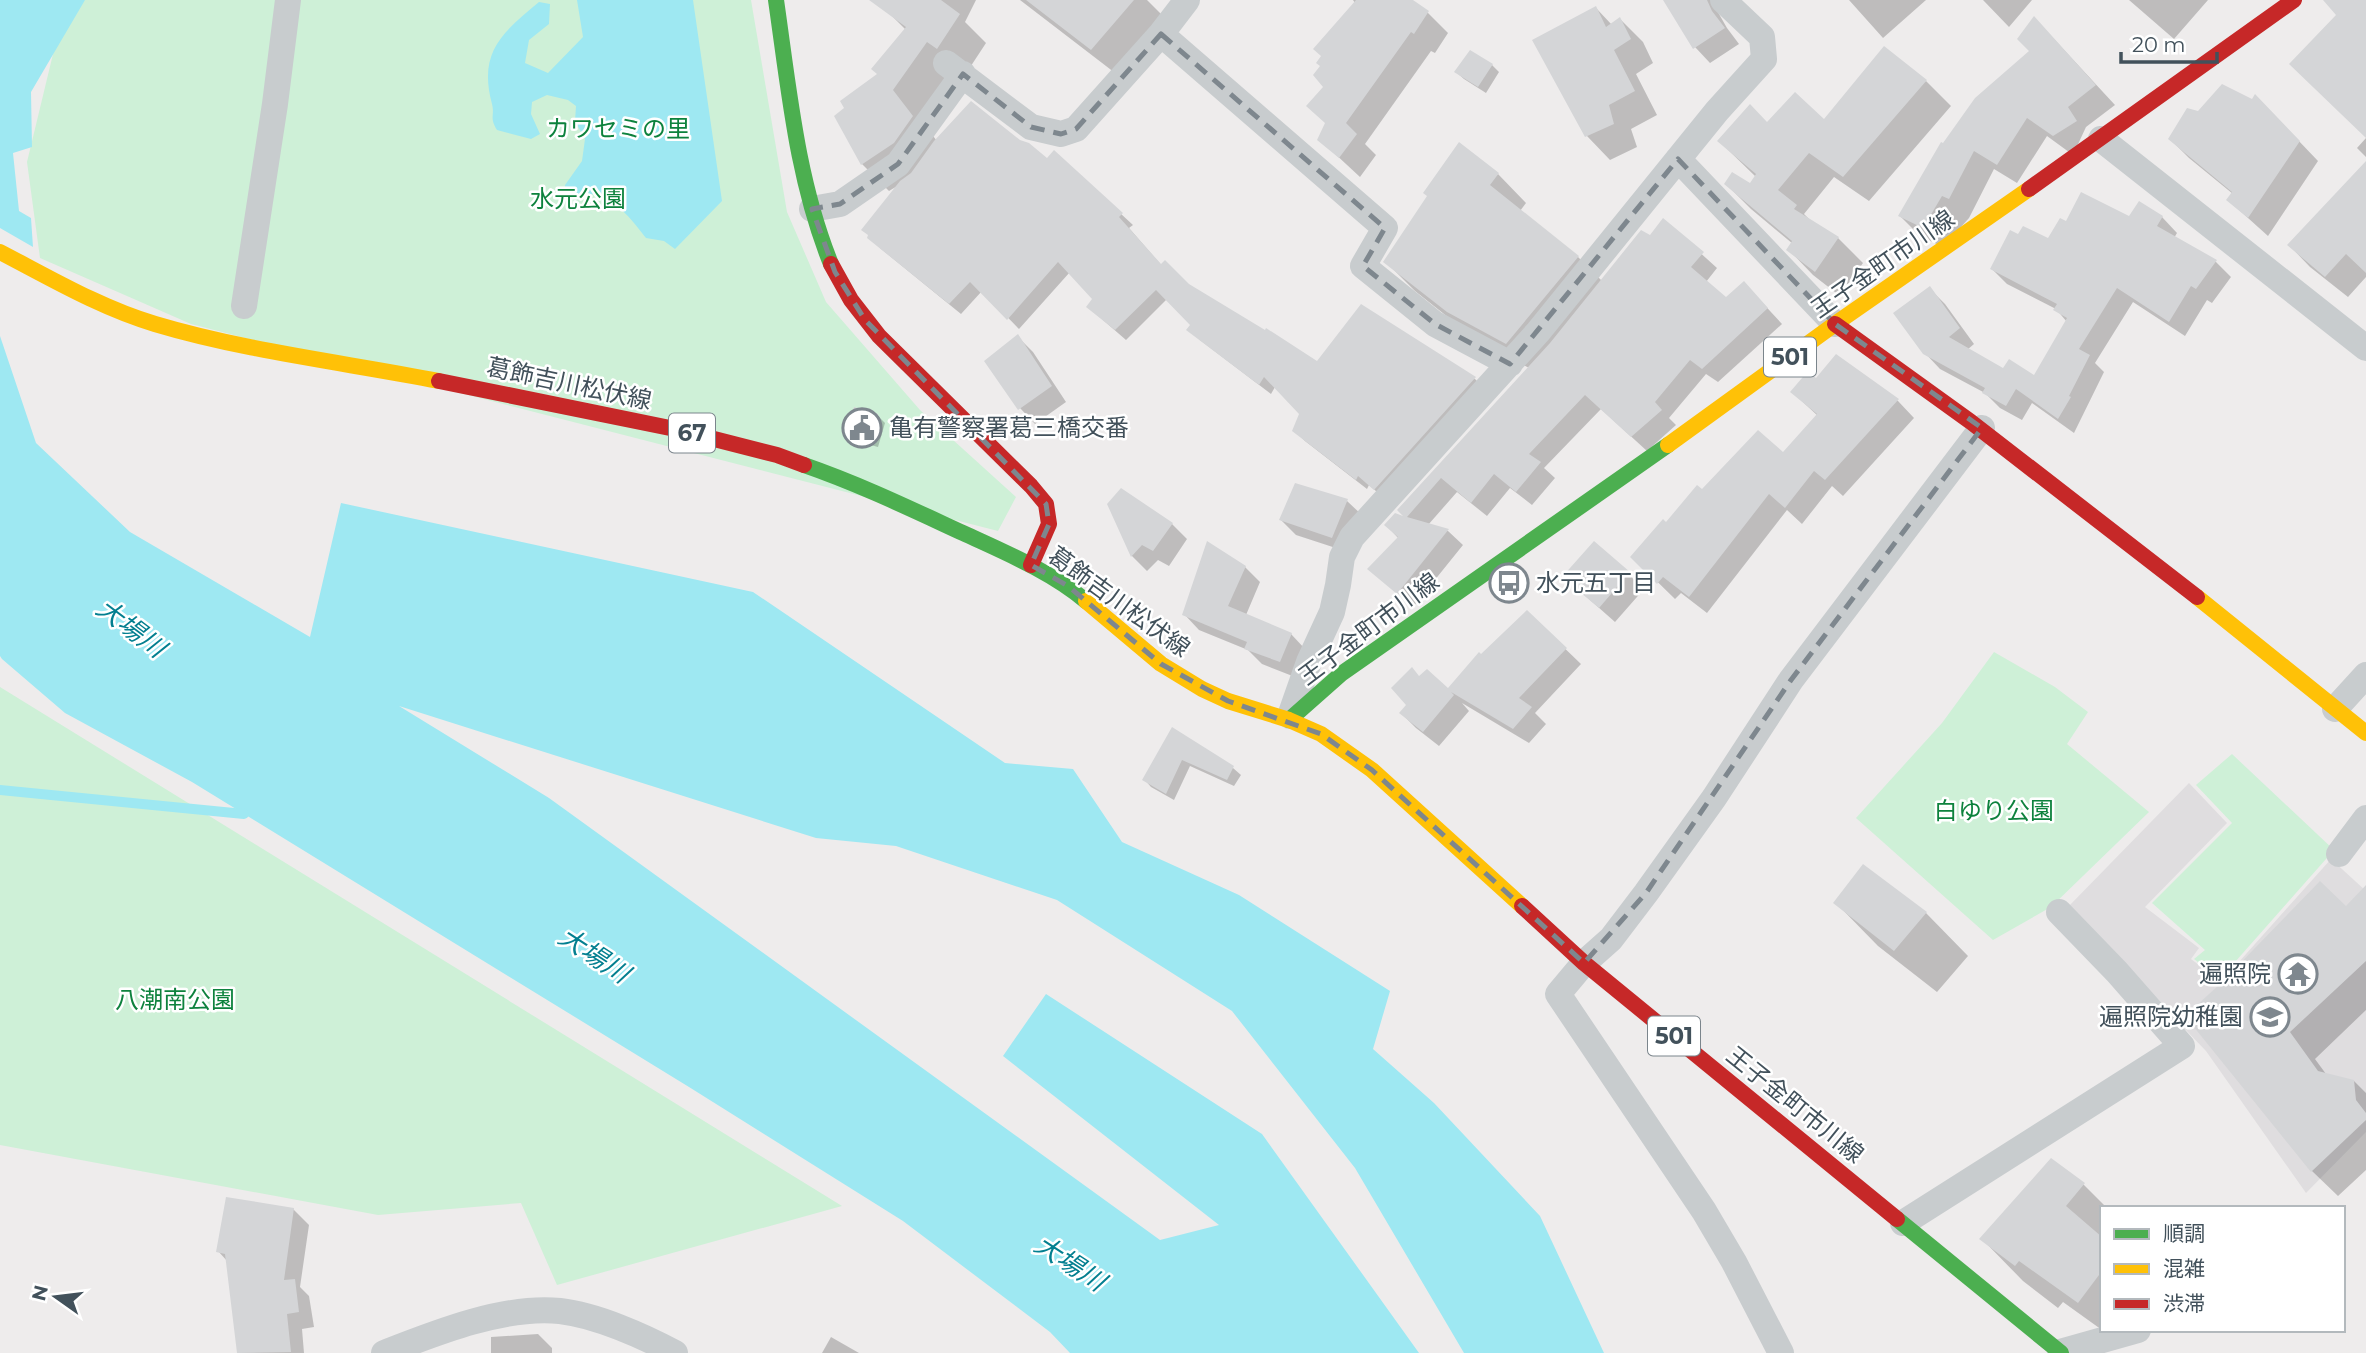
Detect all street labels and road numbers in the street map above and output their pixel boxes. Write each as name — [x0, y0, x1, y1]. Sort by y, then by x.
street label: 王子金町市川線 — [1806, 204, 1960, 324]
road number: 501 — [1764, 338, 1816, 376]
street label: 葛飾吉川松伏線 — [484, 352, 654, 415]
road number: 67 — [669, 414, 715, 452]
street label: 葛飾吉川松伏線 — [1043, 540, 1196, 663]
street label: 王子金町市川線 — [1293, 566, 1445, 691]
road number: 501 — [1648, 1016, 1700, 1056]
street label: 王子金町市川線 — [1721, 1040, 1870, 1169]

